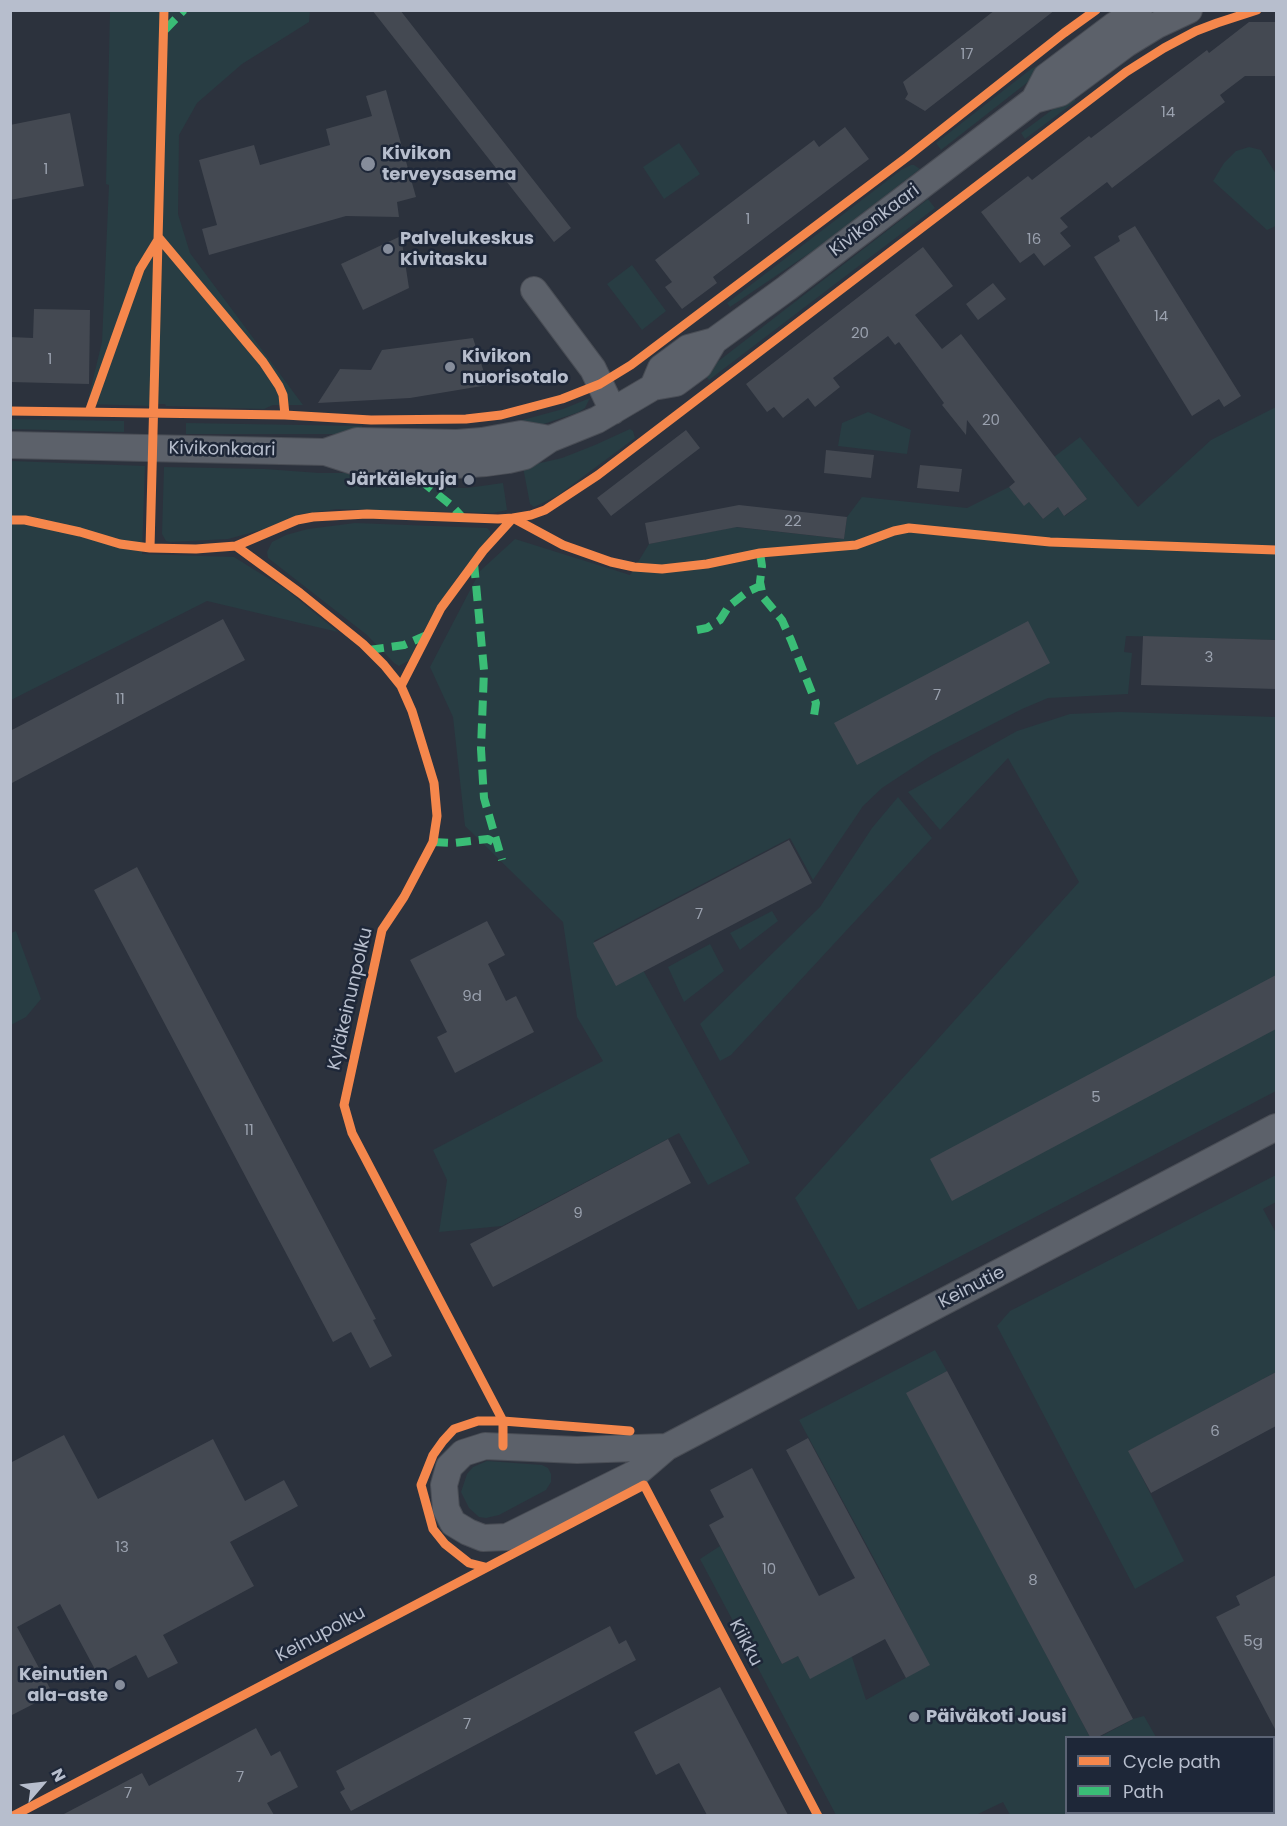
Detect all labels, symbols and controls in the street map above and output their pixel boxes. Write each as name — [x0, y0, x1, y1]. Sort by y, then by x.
house number: 17 — [961, 46, 973, 64]
house number: 14 — [1161, 104, 1175, 122]
place label: Kivikon terveysasema — [382, 143, 517, 186]
marker: Kivikon terveysasema — [359, 155, 377, 173]
house number: 1 — [44, 161, 48, 179]
street label: Kivikonkaari — [826, 180, 924, 262]
house number: 1 — [746, 211, 750, 229]
place label: Palvelukeskus Kivitasku — [400, 228, 534, 270]
house number: 16 — [1027, 231, 1041, 249]
marker: Palvelukeskus Kivitasku — [381, 242, 395, 256]
house number: 14 — [1154, 308, 1168, 326]
house number: 20 — [851, 325, 869, 343]
place label: Kivikon nuorisotalo — [462, 346, 569, 388]
house number: 1 — [48, 351, 52, 369]
marker: Kivikon nuorisotalo — [443, 360, 457, 374]
house number: 20 — [982, 412, 1000, 430]
street label: Kivikonkaari — [168, 438, 276, 462]
place label: Järkälekuja — [346, 469, 457, 491]
marker: Järkälekuja — [462, 473, 476, 487]
house number: 22 — [784, 513, 802, 531]
house number: 3 — [1205, 649, 1213, 667]
house number: 7 — [933, 687, 941, 705]
house number: 11 — [115, 691, 125, 709]
house number: 7 — [695, 906, 703, 924]
street label: Kyläkeinunpolku — [324, 926, 378, 1072]
house number: 9d — [462, 988, 482, 1006]
house number: 5 — [1091, 1089, 1101, 1107]
house number: 11 — [244, 1122, 254, 1140]
house number: 9 — [573, 1205, 583, 1223]
street label: Keinutie — [935, 1262, 1009, 1314]
house number: 6 — [1210, 1423, 1220, 1441]
house number: 13 — [115, 1539, 129, 1557]
house number: 10 — [762, 1561, 776, 1579]
house number: 8 — [1028, 1572, 1038, 1590]
street label: Keinupolku — [273, 1602, 369, 1668]
street label: Kiikku — [724, 1616, 766, 1670]
house number: 5g — [1243, 1633, 1263, 1651]
place label: Keinutien ala-aste — [19, 1664, 108, 1706]
marker: Keinutien ala-aste — [113, 1678, 127, 1692]
place label: Päiväkoti Jousi — [926, 1706, 1067, 1728]
marker: Päiväkoti Jousi — [907, 1710, 921, 1724]
house number: 7 — [463, 1716, 471, 1734]
legend — [1065, 1736, 1275, 1814]
text: Cycle path — [1123, 1749, 1221, 1774]
north arrow — [12, 1754, 72, 1814]
text: N — [45, 1765, 71, 1786]
house number: 7 — [236, 1769, 244, 1787]
text: Path — [1123, 1779, 1164, 1804]
house number: 7 — [124, 1785, 132, 1803]

